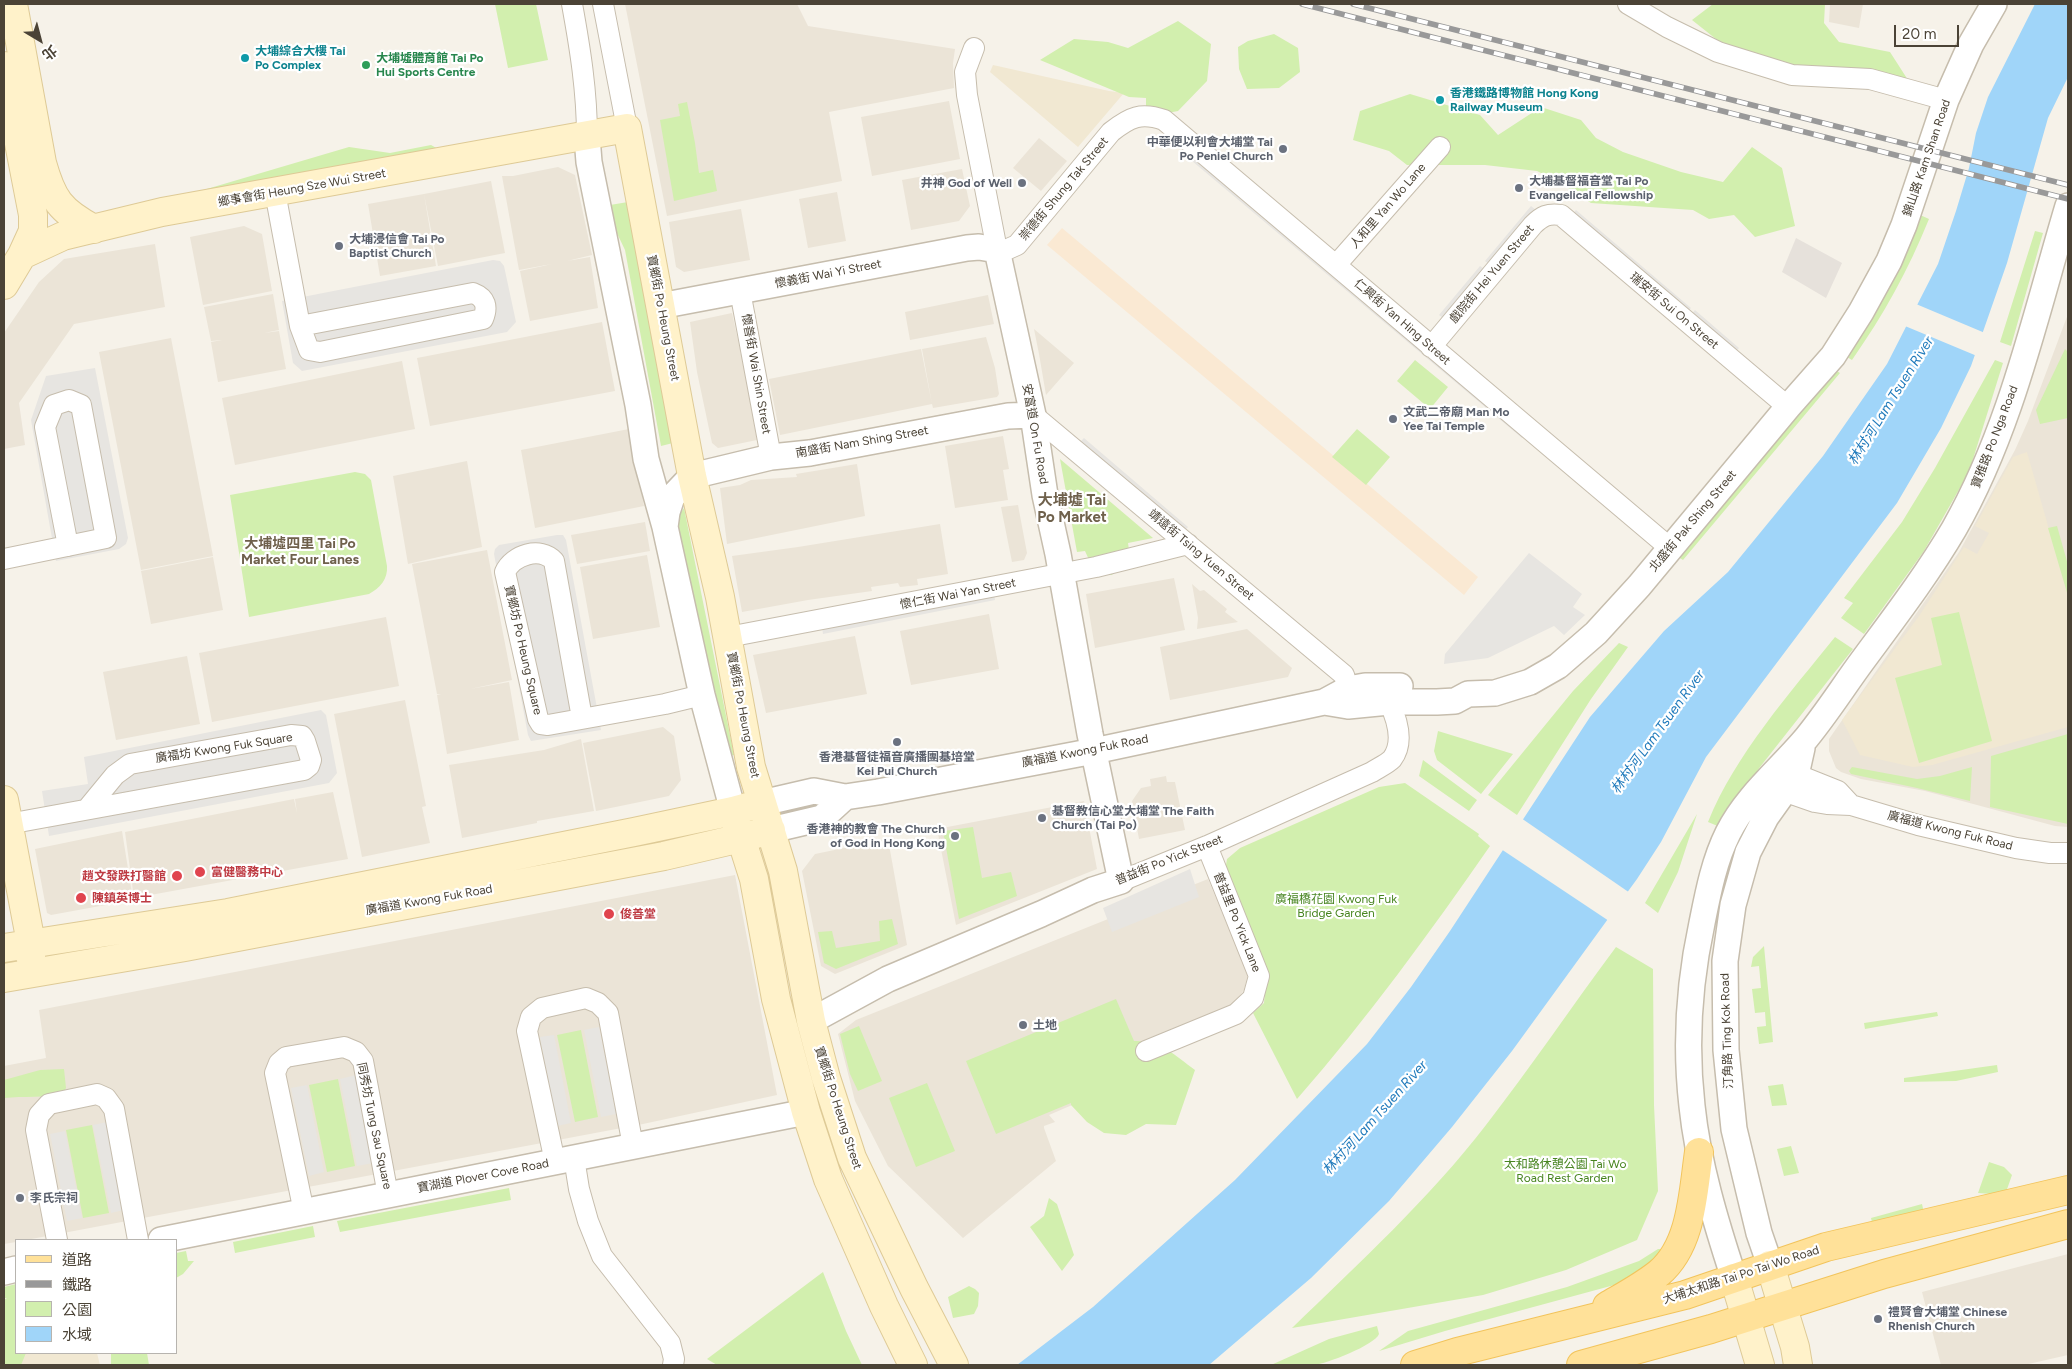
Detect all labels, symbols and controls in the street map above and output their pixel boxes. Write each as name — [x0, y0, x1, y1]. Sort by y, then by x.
north arrow — [15, 15, 65, 65]
scale bar — [1897, 15, 1962, 47]
text: 20 m — [1902, 25, 1936, 43]
text: 北 — [39, 41, 60, 63]
place label: 大埔綜合大樓 Tai Po Complex — [255, 44, 346, 72]
place label: 大埔墟體育館 Tai Po Hui Sports Centre — [376, 51, 484, 79]
marker: 大埔綜合大樓 Tai Po Complex — [239, 52, 251, 64]
marker: 大埔墟體育館 Tai Po Hui Sports Centre — [360, 59, 372, 71]
place label: 香港鐵路博物館 Hong Kong Railway Museum — [1450, 86, 1598, 114]
marker: 香港鐵路博物館 Hong Kong Railway Museum — [1434, 94, 1446, 106]
street label: 錦山路 Kam Shan Road — [1900, 98, 1954, 218]
street label: 崇德街 Shung Tak Street — [1016, 134, 1112, 244]
place label: 中華便以利會大埔堂 Tai Po Peniel Church — [1146, 135, 1273, 163]
marker: 中華便以利會大埔堂 Tai Po Peniel Church — [1277, 143, 1289, 155]
street label: 人和里 Yan Wo Lane — [1347, 161, 1429, 251]
street label: 鄉事會街 Heung Sze Wui Street — [217, 166, 387, 210]
place label: 大埔基督福音堂 Tai Po Evangelical Fellowship — [1529, 174, 1653, 202]
place label: 井神 God of Well — [921, 176, 1012, 190]
marker: 井神 God of Well — [1016, 177, 1028, 189]
marker: 大埔基督福音堂 Tai Po Evangelical Fellowship — [1513, 182, 1525, 194]
street label: 戲院街 Hei Yuen Street — [1447, 222, 1537, 326]
place label: 大埔浸信會 Tai Po Baptist Church — [349, 232, 445, 260]
marker: 大埔浸信會 Tai Po Baptist Church — [333, 240, 345, 252]
street label: 寶鄉街 Po Heung Street — [644, 254, 682, 382]
street label: 懷義街 Wai Yi Street — [773, 257, 883, 291]
street label: 瑞安街 Sui On Street — [1627, 270, 1721, 352]
street label: 仁興街 Yan Hing Street — [1351, 276, 1453, 368]
street label: 懷善街 Wai Shin Street — [738, 313, 774, 435]
water label: 林村河 Lam Tsuen River — [1845, 334, 1937, 468]
street label: 安富道 On Fu Road — [1019, 383, 1051, 485]
street label: 寶雅路 Po Nga Road — [1969, 384, 2021, 490]
place label: 文武二帝廟 Man Mo Yee Tai Temple — [1403, 405, 1509, 433]
marker: 文武二帝廟 Man Mo Yee Tai Temple — [1387, 413, 1399, 425]
street label: 南盛街 Nam Shing Street — [794, 423, 930, 461]
street label: 北盛街 Pak Shing Street — [1646, 467, 1740, 575]
district label: 大埔墟 Tai Po Market — [1037, 492, 1107, 527]
street label: 靖遠街 Tsing Yuen Street — [1145, 507, 1257, 603]
district label: 大埔墟四里 Tai Po Market Four Lanes — [241, 536, 359, 568]
street label: 懷仁街 Wai Yan Street — [899, 576, 1017, 612]
street label: 寶鄉坊 Po Heung Square — [501, 584, 545, 716]
street label: 寶鄉街 Po Heung Street — [724, 651, 762, 779]
water label: 林村河 Lam Tsuen River — [1608, 667, 1708, 797]
street label: 廣福坊 Kwong Fuk Square — [154, 730, 294, 766]
street label: 廣福道 Kwong Fuk Road — [1020, 732, 1150, 770]
marker: 香港基督徒福音廣播團基培堂 Kei Pui Church — [891, 736, 903, 748]
place label: 香港基督徒福音廣播團基培堂 Kei Pui Church — [819, 750, 975, 778]
place label: 基督教信心堂大埔堂 The Faith Church (Tai Po) — [1052, 804, 1214, 832]
street label: 廣福道 Kwong Fuk Road — [1886, 808, 2014, 854]
marker: 基督教信心堂大埔堂 The Faith Church (Tai Po) — [1036, 812, 1048, 824]
place label: 香港神的教會 The Church of God in Hong Kong — [806, 822, 945, 850]
marker: 香港神的教會 The Church of God in Hong Kong — [949, 830, 961, 842]
street label: 普益街 Po Yick Street — [1113, 832, 1225, 888]
marker: 富健醫務中心 — [193, 865, 207, 879]
place label: 富健醫務中心 — [211, 865, 283, 879]
place label: 趙文發跌打醫館 — [82, 869, 166, 883]
marker: 趙文發跌打醫館 — [170, 869, 184, 883]
street label: 普益里 Po Yick Lane — [1210, 870, 1264, 974]
street label: 廣福道 Kwong Fuk Road — [364, 882, 494, 918]
marker: 陳鎮英博士 — [74, 891, 88, 905]
place label: 陳鎮英博士 — [92, 891, 152, 905]
park label: 廣福橋花園 Kwong Fuk Bridge Garden — [1275, 892, 1397, 920]
marker: 俊善堂 — [602, 907, 616, 921]
place label: 俊善堂 — [620, 907, 656, 921]
street label: 汀角路 Ting Kok Road — [1718, 973, 1736, 1089]
place label: 土地 — [1033, 1018, 1057, 1032]
marker: 土地 — [1017, 1019, 1029, 1031]
street label: 寶鄉街 Po Heung Street — [811, 1045, 865, 1171]
water label: 林村河 Lam Tsuen River — [1319, 1057, 1431, 1179]
street label: 同秀坊 Tung Sau Square — [354, 1061, 394, 1191]
street label: 寶湖道 Plover Cove Road — [416, 1156, 550, 1196]
park label: 太和路休憩公園 Tai Wo Road Rest Garden — [1504, 1157, 1626, 1185]
place label: 李氏宗祠 — [30, 1191, 78, 1205]
marker: 李氏宗祠 — [14, 1192, 26, 1204]
legend — [15, 1239, 178, 1354]
street label: 大埔太和路 Tai Po Tai Wo Road — [1661, 1243, 1821, 1307]
text: 道路 — [62, 1251, 92, 1269]
text: 鐵路 — [62, 1276, 92, 1294]
text: 公園 — [62, 1301, 92, 1319]
place label: 禮賢會大埔堂 Chinese Rhenish Church — [1888, 1305, 2007, 1333]
marker: 禮賢會大埔堂 Chinese Rhenish Church — [1872, 1313, 1884, 1325]
text: 水域 — [62, 1326, 92, 1344]

